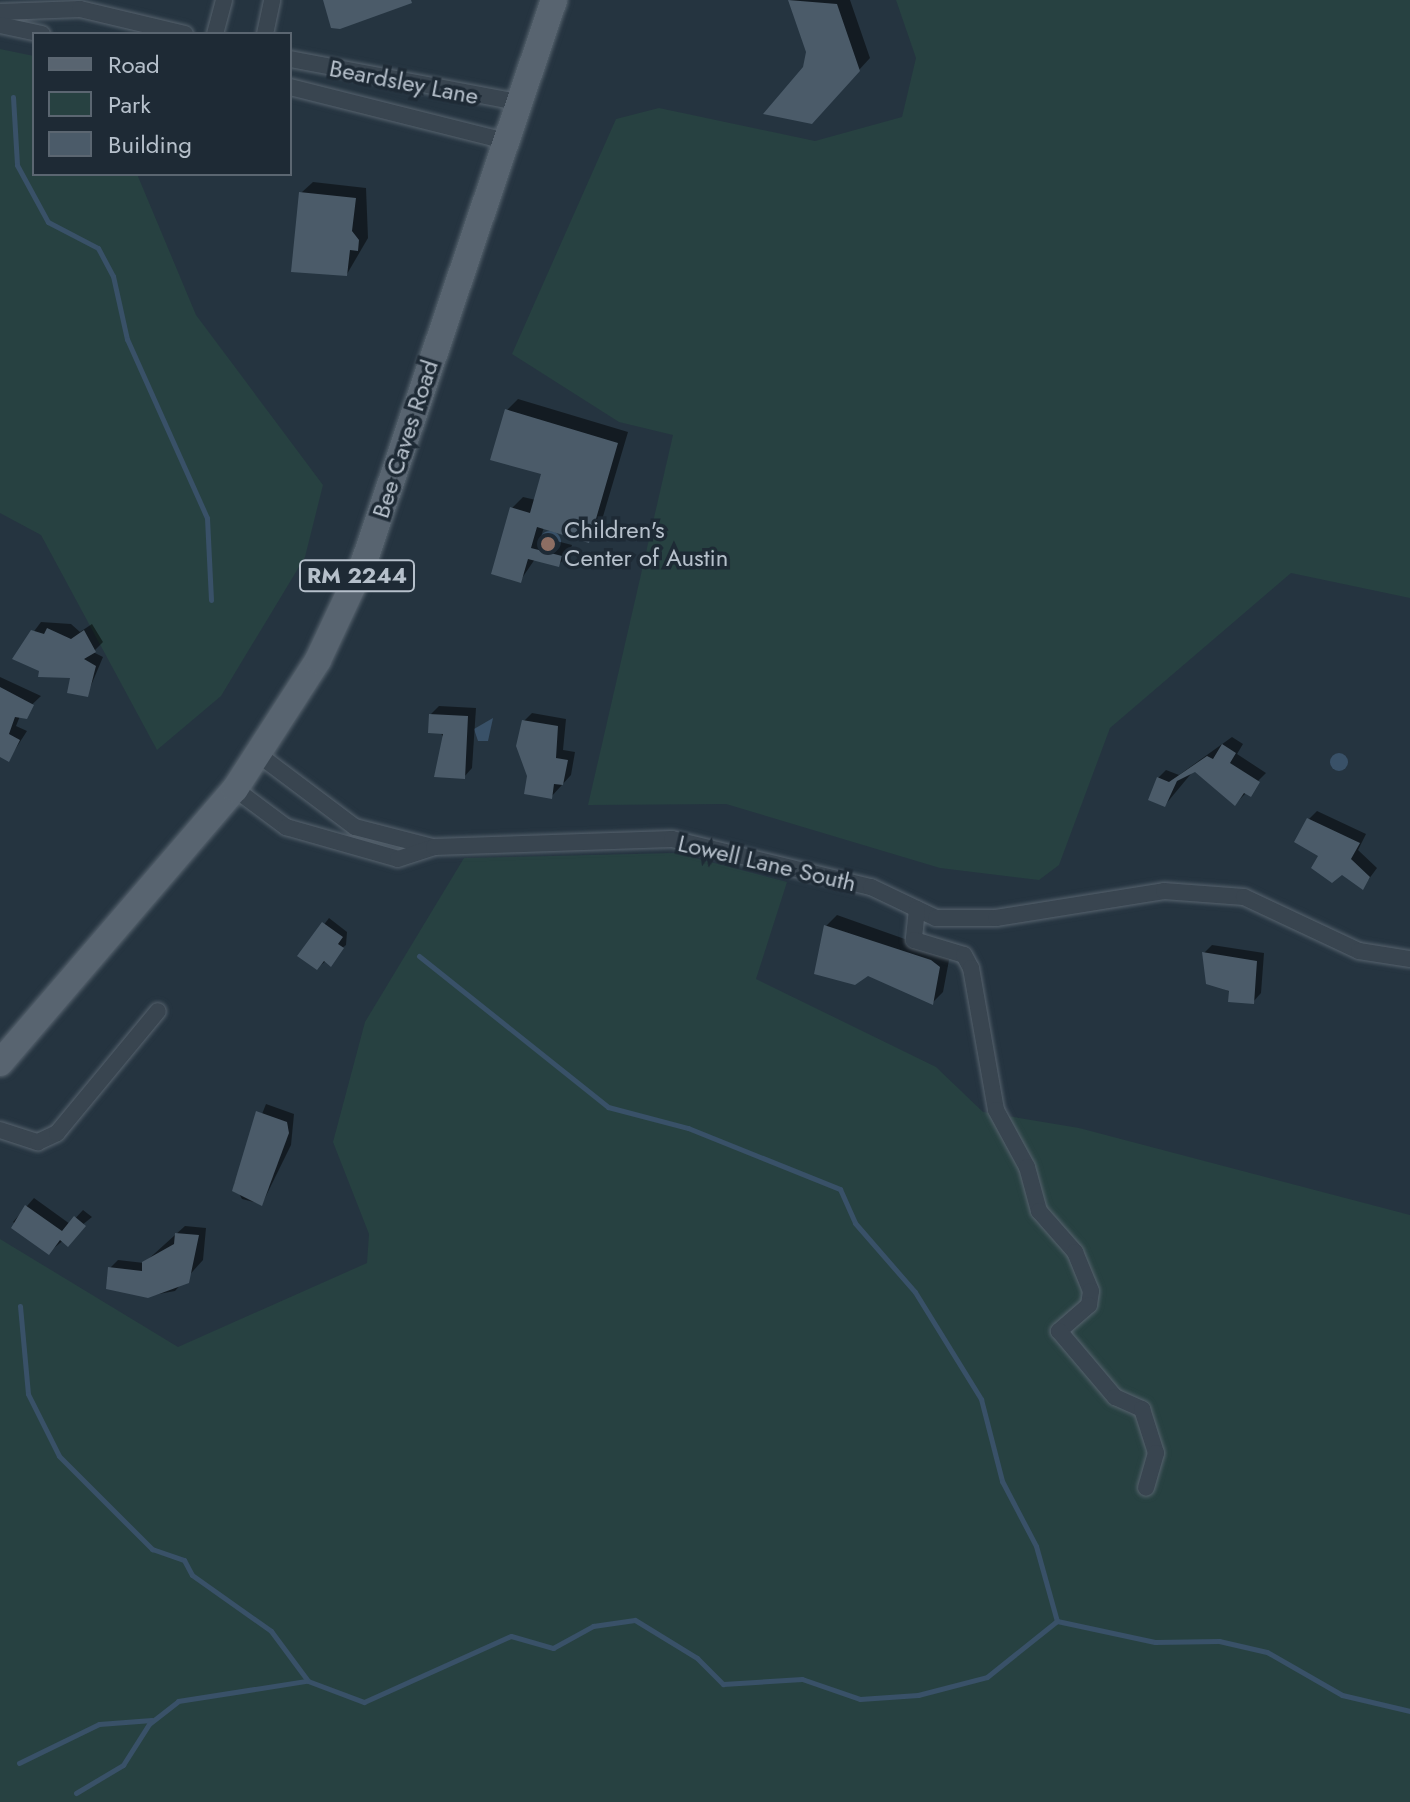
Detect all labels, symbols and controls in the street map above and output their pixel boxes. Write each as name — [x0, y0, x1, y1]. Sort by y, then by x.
legend — [32, 32, 292, 176]
text: Road — [108, 47, 160, 82]
street label: Beardsley Lane — [327, 53, 481, 111]
text: Park — [108, 87, 151, 122]
text: Building — [108, 127, 192, 162]
street label: Bee Caves Road — [366, 356, 444, 522]
place label: Children's Center of Austin — [564, 516, 728, 572]
marker: Children's Center of Austin — [539, 535, 557, 553]
road number: RM 2244 — [297, 558, 417, 594]
street label: Lowell Lane South — [675, 829, 859, 897]

